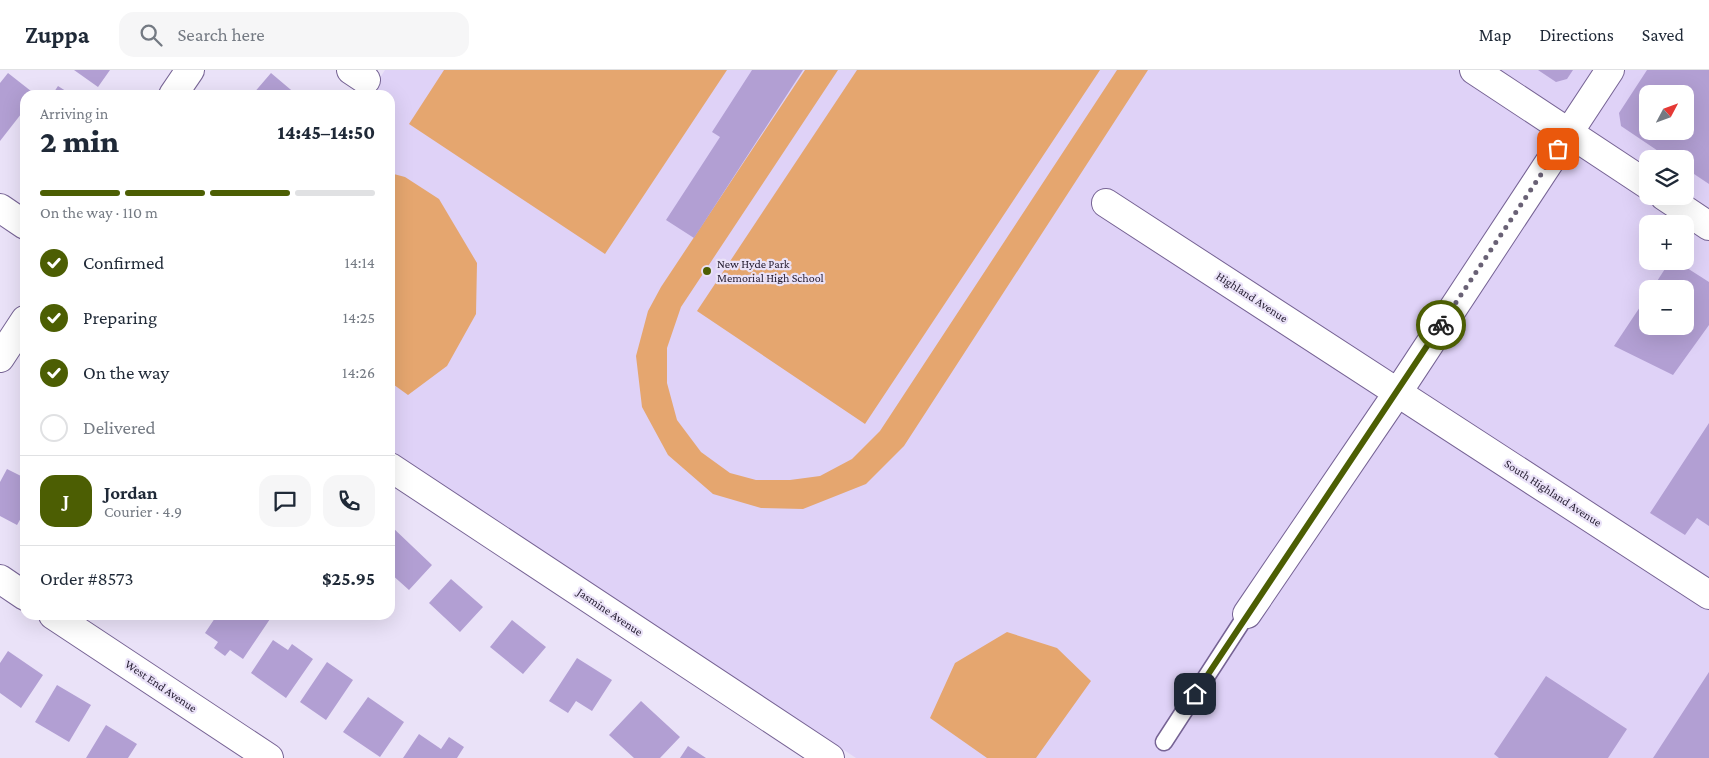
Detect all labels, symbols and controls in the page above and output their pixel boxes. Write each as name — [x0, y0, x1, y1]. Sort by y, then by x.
search box — [119, 12, 469, 57]
text: Zuppa — [25, 21, 89, 48]
icon: search — [137, 21, 165, 49]
text: Search here — [177, 24, 265, 45]
text: Map — [1479, 25, 1511, 45]
text: Directions — [1539, 25, 1614, 45]
text: Saved — [1642, 25, 1684, 45]
north arrow — [1639, 85, 1694, 140]
map controls — [1639, 85, 1694, 335]
text: Arriving in — [40, 105, 108, 122]
text: 14:45–14:50 — [278, 122, 375, 143]
text: 2 min — [40, 123, 119, 159]
pin — [1537, 128, 1579, 170]
icon: bag — [1544, 135, 1572, 163]
button: layers — [1639, 150, 1694, 205]
text: On the way · 110 m — [40, 204, 158, 221]
button: + — [1639, 215, 1694, 270]
icon: check — [40, 249, 68, 277]
text: Confirmed — [83, 252, 164, 273]
text: 14:14 — [344, 254, 375, 271]
place label: New Hyde Park Memorial High School — [717, 257, 824, 285]
marker: New Hyde Park Memorial High School — [701, 265, 713, 277]
street label: Highland Avenue — [1214, 269, 1290, 325]
button: − — [1639, 280, 1694, 335]
courier — [1416, 300, 1466, 350]
icon: check — [40, 304, 68, 332]
text: Preparing — [83, 307, 157, 328]
text: 14:25 — [343, 309, 375, 326]
icon: bike — [1427, 311, 1455, 339]
icon: check — [40, 359, 68, 387]
text: On the way — [83, 362, 169, 383]
text: 14:26 — [342, 364, 375, 381]
text: Delivered — [83, 417, 156, 438]
street label: South Highland Avenue — [1502, 456, 1604, 530]
button: chat — [259, 475, 311, 527]
button: phone — [323, 475, 375, 527]
text: Jordan — [104, 482, 158, 503]
text: J — [63, 490, 69, 511]
text: Courier · 4.9 — [104, 503, 182, 520]
text: Order #8573 — [40, 568, 133, 589]
text: $25.95 — [322, 568, 375, 589]
street label: Jasmine Avenue — [574, 584, 645, 639]
street label: West End Avenue — [122, 657, 200, 715]
pin — [1174, 673, 1216, 715]
icon: home — [1181, 680, 1209, 708]

